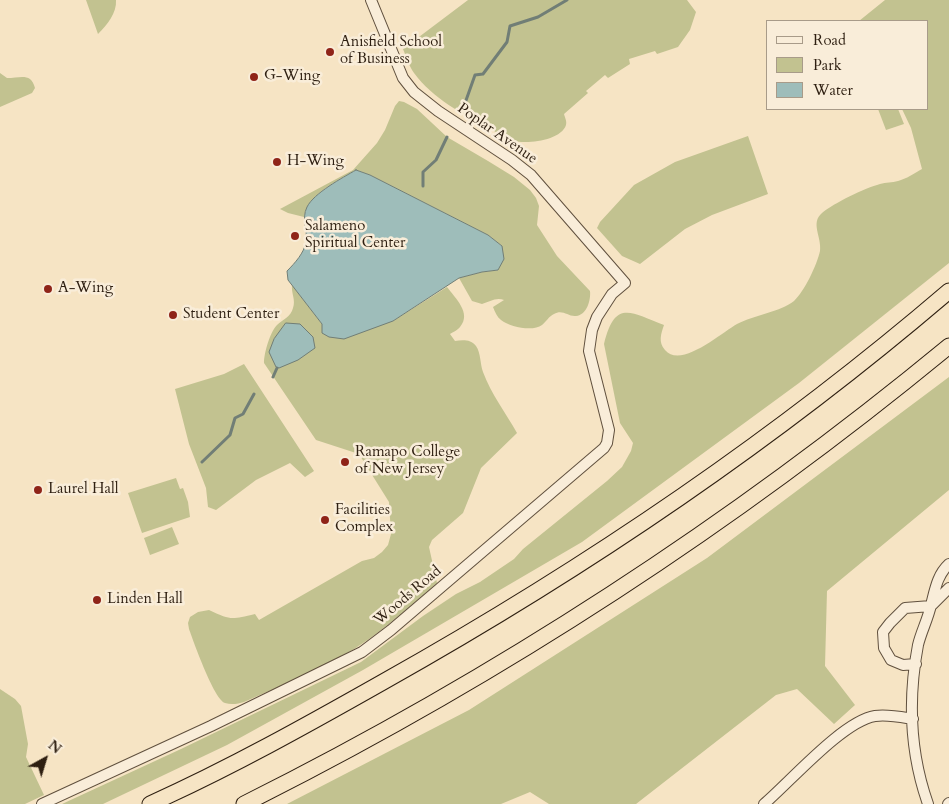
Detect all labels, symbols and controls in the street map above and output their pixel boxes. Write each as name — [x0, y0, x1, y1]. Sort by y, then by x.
legend — [766, 20, 929, 110]
text: Road — [813, 30, 846, 50]
place label: Anisfield School of Business — [340, 34, 442, 69]
marker: Anisfield School of Business — [324, 46, 336, 58]
text: Park — [813, 55, 842, 75]
place label: G-Wing — [264, 68, 320, 86]
marker: G-Wing — [248, 71, 260, 83]
text: Water — [813, 80, 853, 100]
street label: Poplar Avenue — [454, 100, 540, 168]
place label: H-Wing — [287, 153, 344, 171]
marker: H-Wing — [271, 156, 283, 168]
place label: Salameno Spiritual Center — [305, 218, 406, 253]
marker: Salameno Spiritual Center — [289, 230, 301, 242]
place label: A-Wing — [58, 280, 113, 298]
marker: A-Wing — [42, 283, 54, 295]
place label: Student Center — [183, 306, 279, 324]
marker: Student Center — [167, 309, 179, 321]
place label: Ramapo College of New Jersey — [355, 444, 460, 479]
marker: Ramapo College of New Jersey — [339, 456, 351, 468]
place label: Laurel Hall — [48, 481, 119, 499]
marker: Laurel Hall — [32, 484, 44, 496]
place label: Facilities Complex — [335, 502, 393, 537]
marker: Facilities Complex — [319, 514, 331, 526]
street label: Woods Road — [371, 563, 445, 629]
place label: Linden Hall — [107, 591, 183, 609]
marker: Linden Hall — [91, 594, 103, 606]
north arrow — [20, 734, 70, 784]
text: N — [44, 736, 65, 758]

